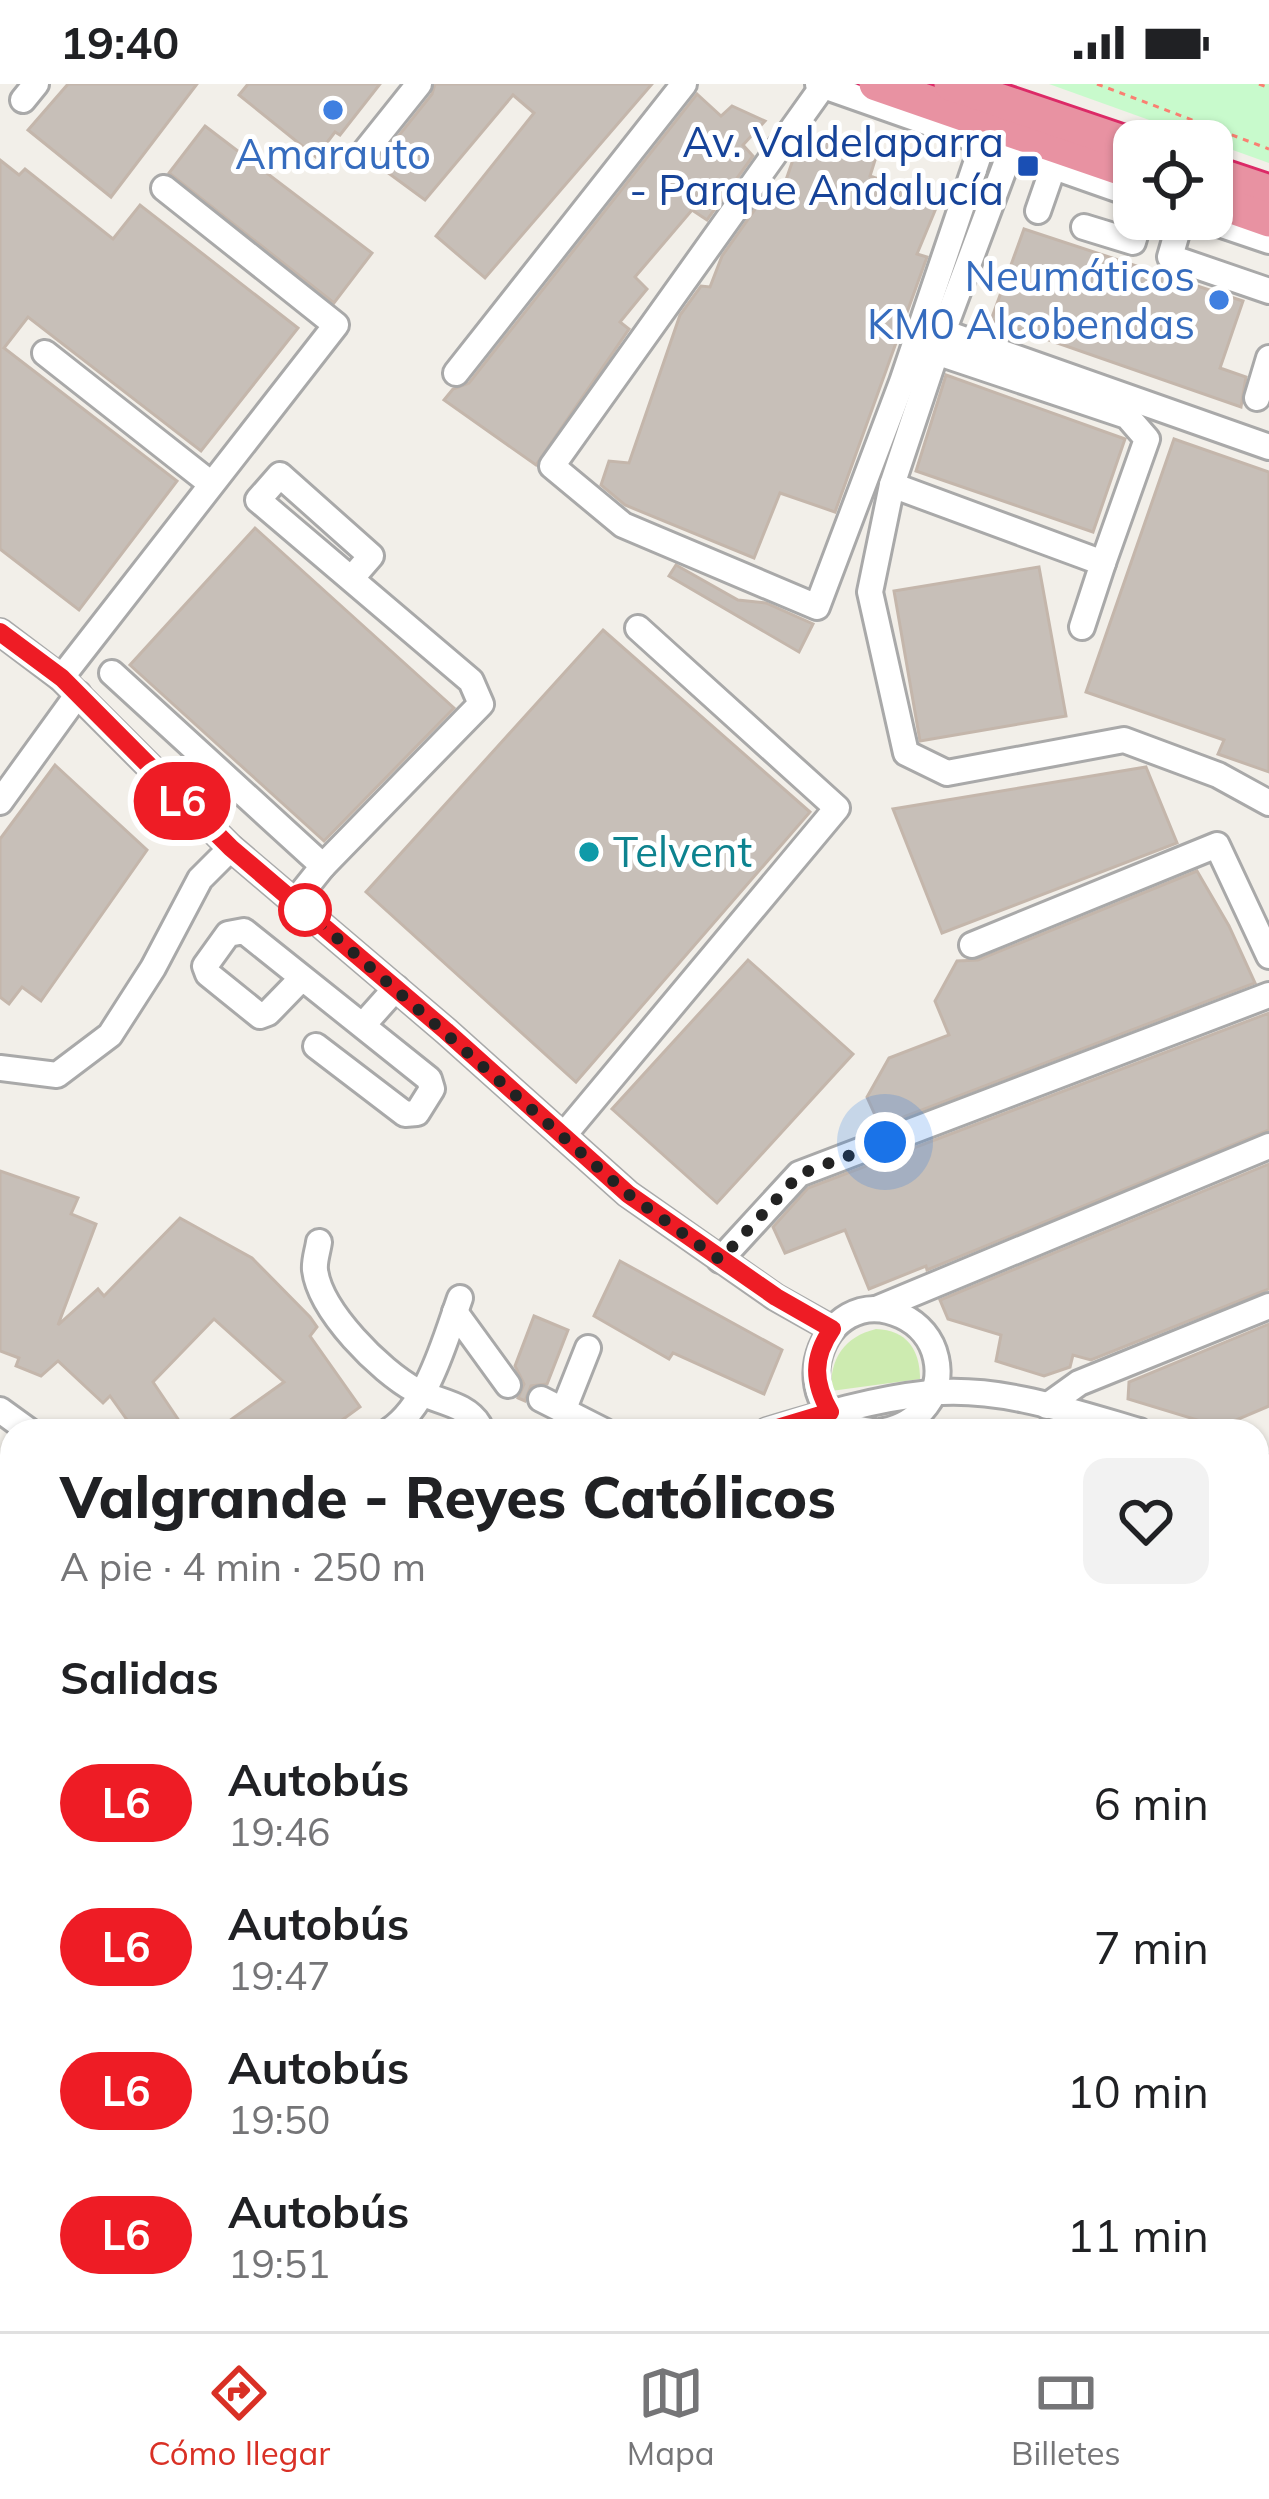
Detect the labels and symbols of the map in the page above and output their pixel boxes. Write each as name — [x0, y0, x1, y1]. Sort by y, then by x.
marker: Amarauto — [320, 97, 346, 123]
place label: Av. Valdelaparra - Parque Andalucía — [629, 115, 1004, 216]
place label: Amarauto — [235, 127, 431, 180]
marker: Av. Valdelaparra - Parque Andalucía — [1015, 153, 1041, 179]
place label: Neumáticos KM0 Alcobendas — [867, 249, 1195, 350]
marker: Neumáticos KM0 Alcobendas — [1206, 287, 1232, 313]
line badge: L6 — [128, 762, 236, 840]
place label: Telvent — [613, 825, 752, 878]
marker: Telvent — [576, 839, 602, 865]
unlabelled marker — [280, 885, 330, 935]
your location — [855, 1112, 915, 1172]

